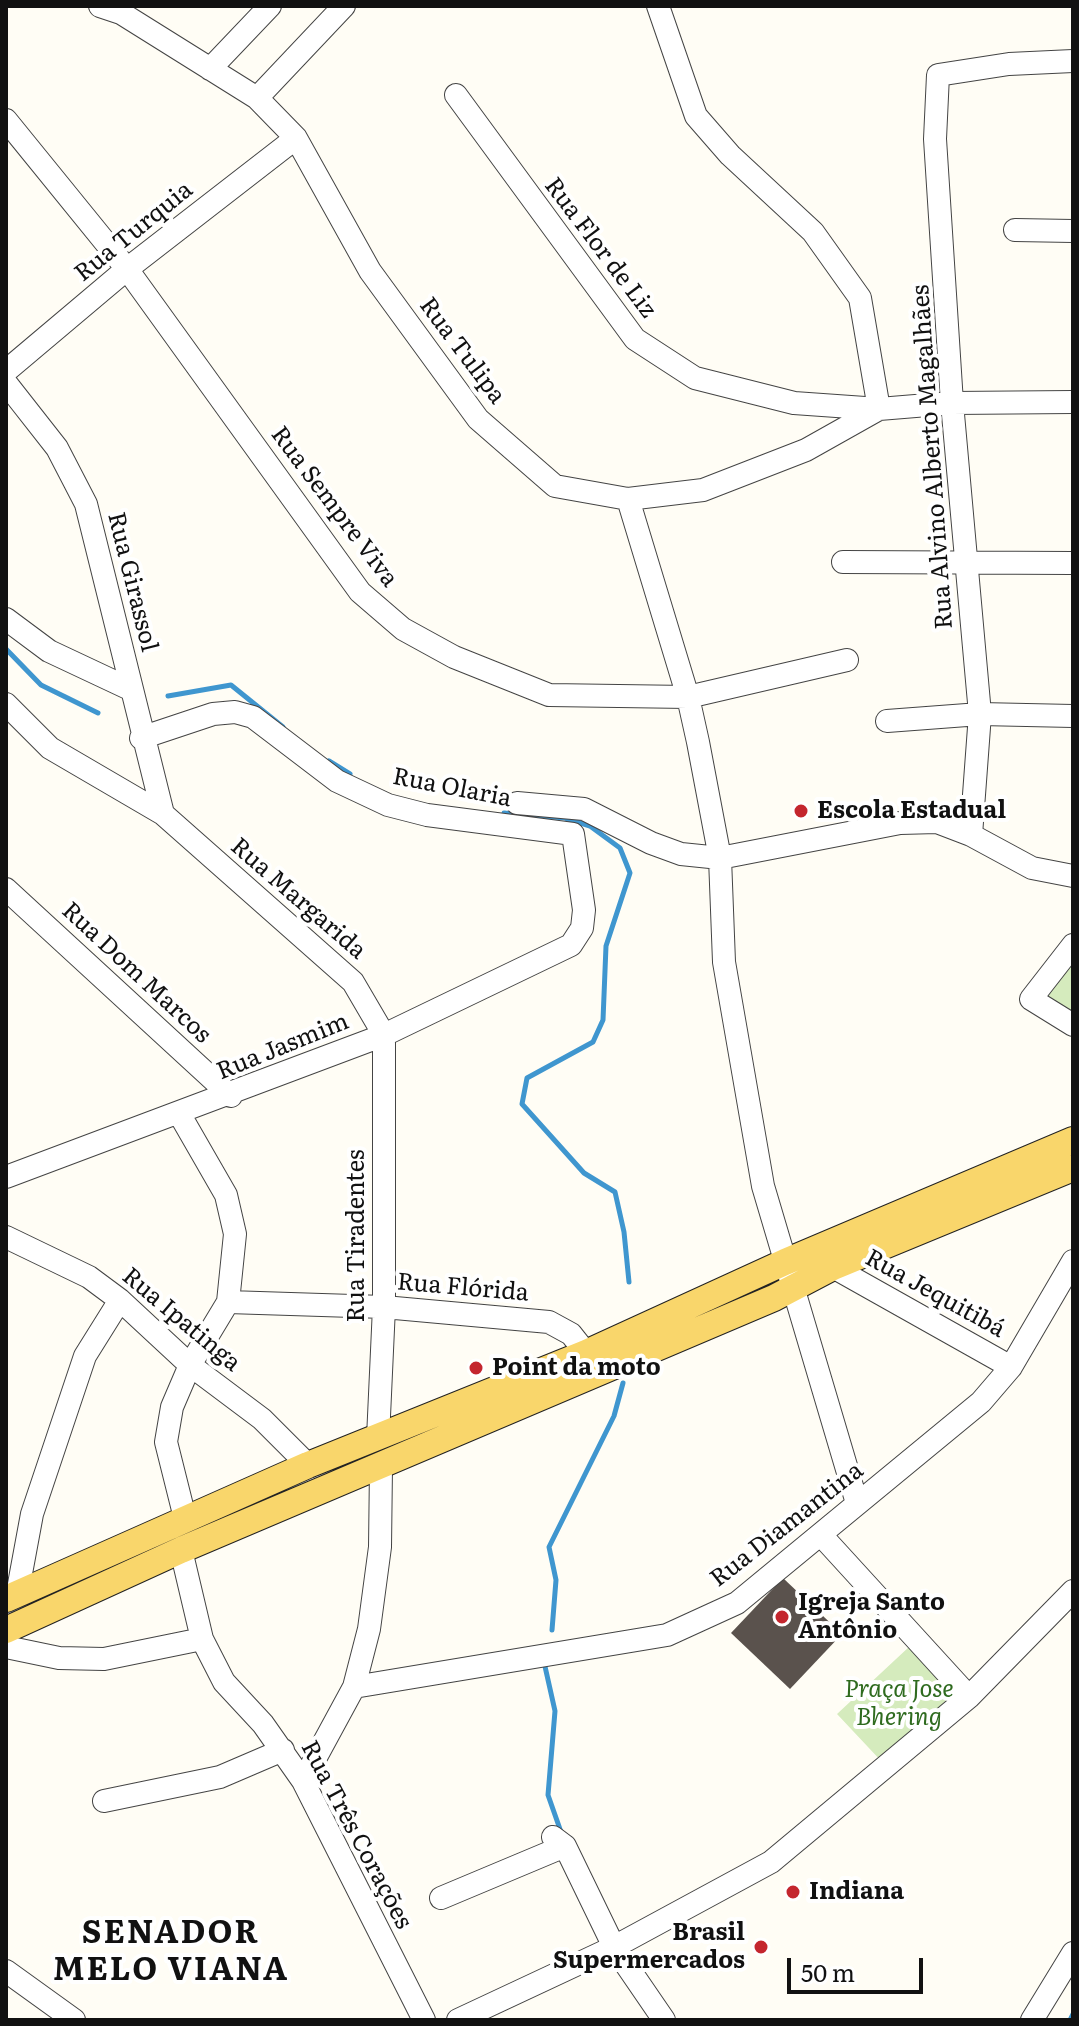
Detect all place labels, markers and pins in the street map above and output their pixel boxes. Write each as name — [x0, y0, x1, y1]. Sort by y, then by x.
place label: Escola Estadual — [817, 797, 1006, 825]
marker: Escola Estadual — [792, 802, 810, 820]
place label: Point da moto — [492, 1354, 661, 1382]
marker: Point da moto — [467, 1359, 485, 1377]
place label: Igreja Santo Antônio — [798, 1589, 945, 1645]
marker: Igreja Santo Antônio — [773, 1608, 791, 1626]
place label: Indiana — [809, 1878, 904, 1906]
marker: Indiana — [784, 1883, 802, 1901]
place label: Brasil Supermercados — [553, 1919, 745, 1975]
marker: Brasil Supermercados — [752, 1938, 770, 1956]

